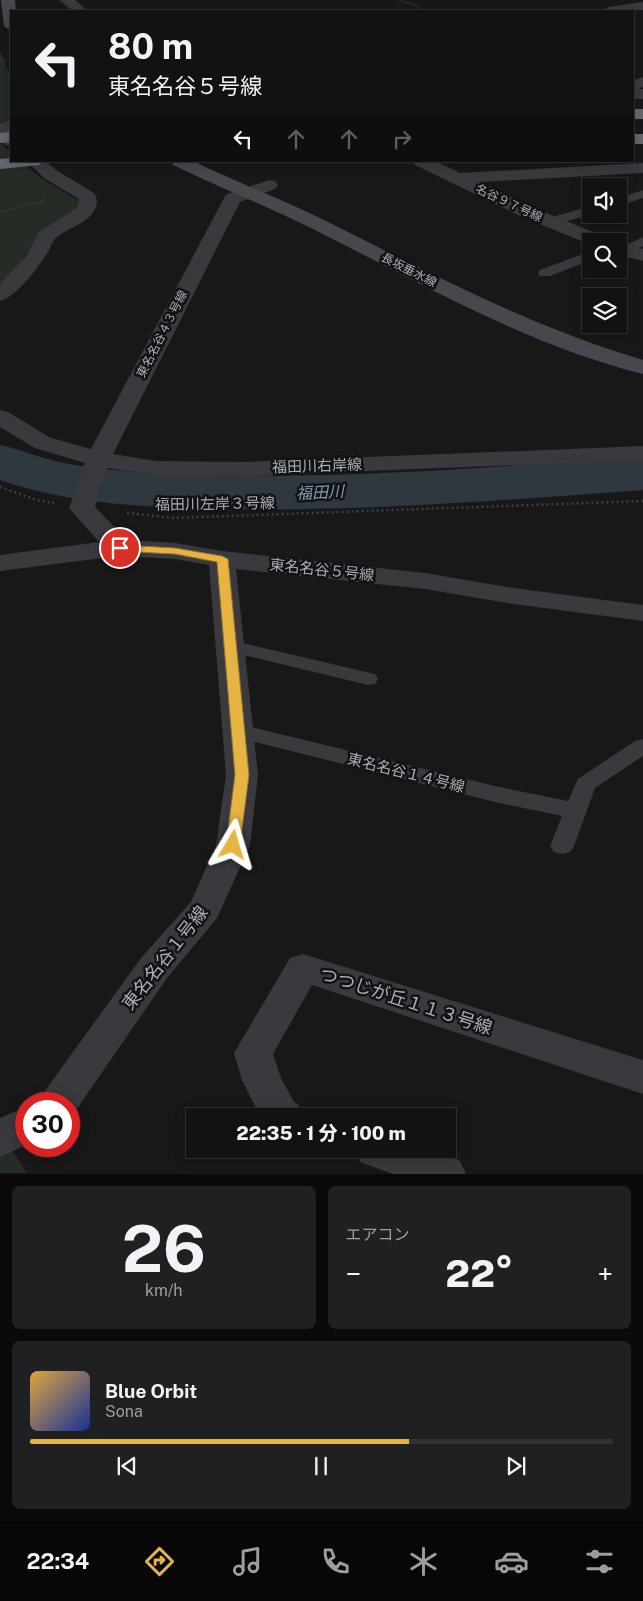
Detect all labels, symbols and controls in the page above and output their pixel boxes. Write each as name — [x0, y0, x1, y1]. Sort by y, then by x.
text: 80 m — [108, 26, 193, 67]
icon: left — [25, 30, 90, 95]
text: 東名名谷５号線 — [108, 73, 262, 99]
icon: left — [229, 125, 257, 153]
icon: ahead — [282, 125, 310, 153]
icon: ahead — [335, 125, 363, 153]
icon: right — [388, 125, 416, 153]
map controls — [582, 178, 627, 333]
button: sound — [582, 178, 627, 223]
street label: 名谷９７号線 — [473, 181, 545, 225]
button: search — [582, 233, 627, 278]
street label: 長坂垂水線 — [379, 250, 439, 290]
street label: 東名名谷４３号線 — [134, 288, 190, 380]
button: layers — [582, 288, 627, 333]
street label: 福田川右岸線 — [272, 455, 362, 476]
water label: 福田川 — [296, 482, 346, 503]
street label: 福田川左岸３号線 — [155, 494, 275, 513]
pin — [99, 527, 141, 569]
icon: arrive — [106, 534, 134, 562]
street label: 東名名谷５号線 — [269, 556, 375, 583]
street label: 東名名谷１４号線 — [346, 750, 466, 795]
position arrow — [206, 818, 258, 870]
street label: 東名名谷１号線 — [118, 902, 212, 1014]
street label: つつじが丘１１３号線 — [317, 963, 495, 1038]
speed limit sign: 30 — [15, 1092, 80, 1157]
text: 22:35 · 1 分 · 100 m — [236, 1122, 406, 1144]
text: 26 — [122, 1210, 206, 1287]
text: エアコン — [346, 1225, 410, 1244]
text: 22° — [445, 1251, 513, 1296]
text: − — [346, 1257, 361, 1290]
text: + — [597, 1257, 613, 1290]
text: km/h — [145, 1281, 183, 1300]
text: Blue Orbit — [105, 1380, 197, 1402]
text: Sona — [105, 1402, 143, 1421]
icon: previous — [113, 1452, 141, 1480]
icon: pause — [307, 1452, 335, 1480]
icon: next — [502, 1452, 530, 1480]
icon: directions — [142, 1544, 177, 1579]
icon: music — [230, 1544, 265, 1579]
icon: phone — [318, 1544, 353, 1579]
icon: climate — [406, 1544, 441, 1579]
icon: car — [494, 1544, 529, 1579]
icon: filters — [582, 1544, 617, 1579]
text: 22:34 — [26, 1548, 89, 1574]

